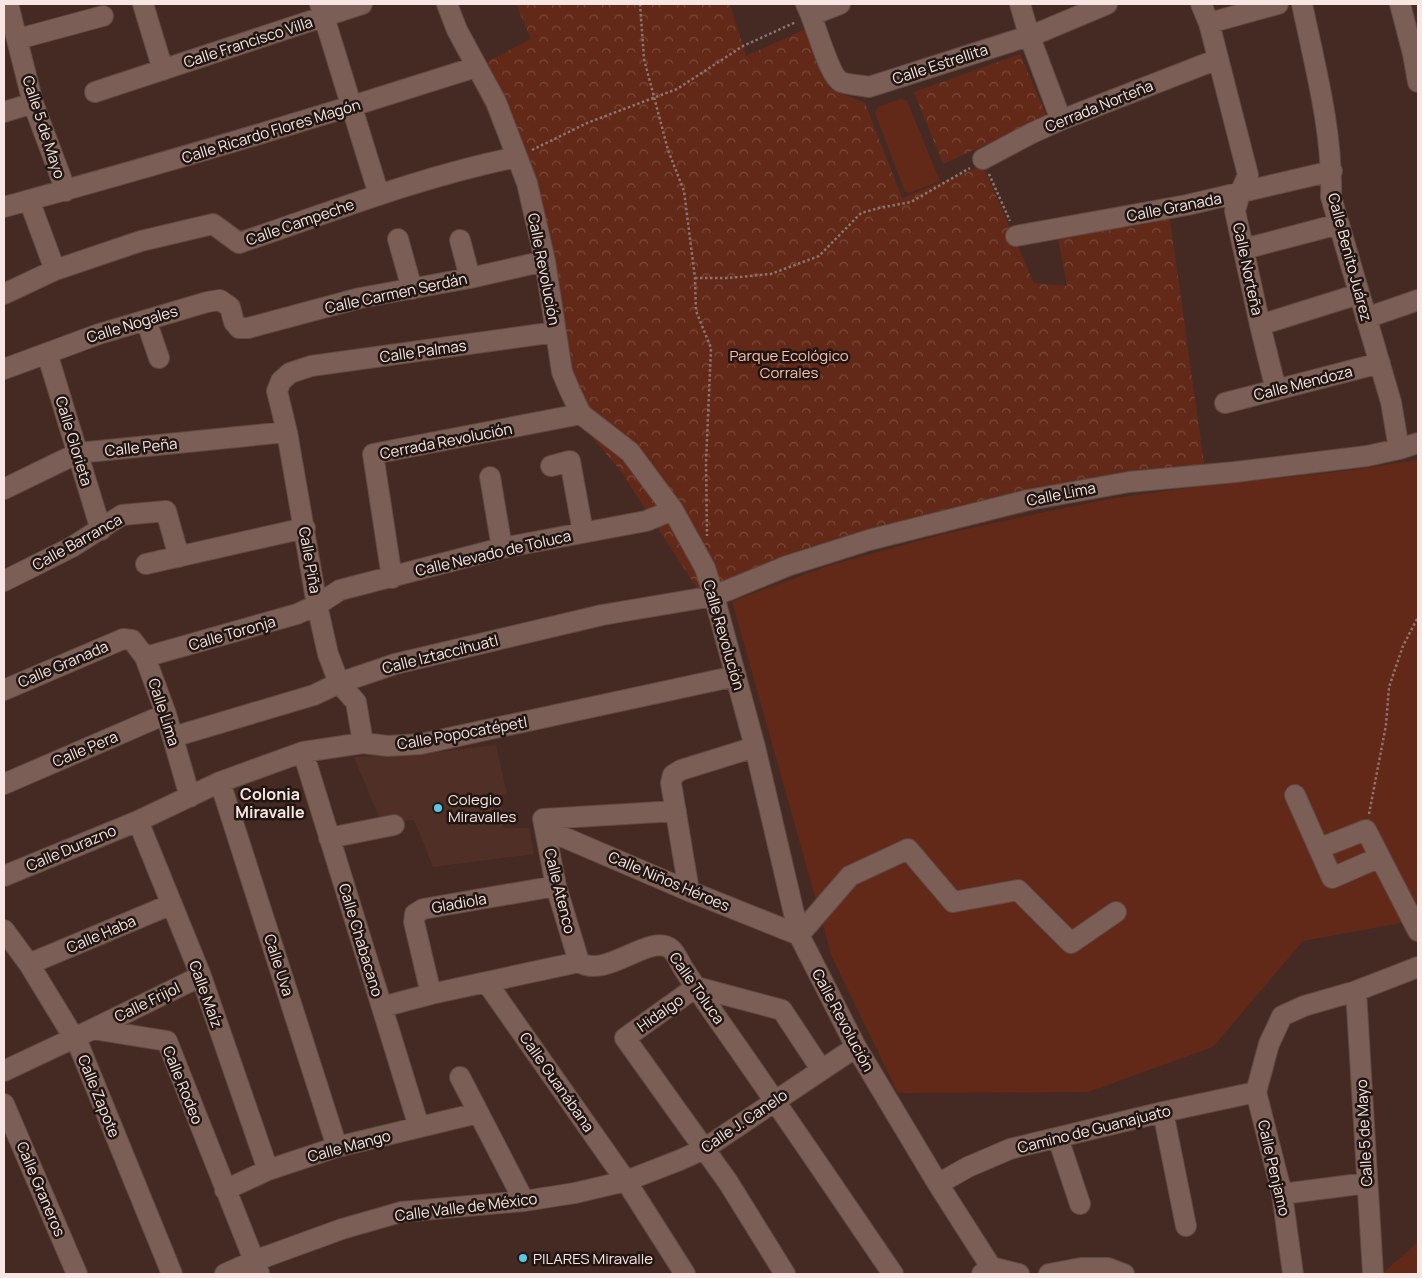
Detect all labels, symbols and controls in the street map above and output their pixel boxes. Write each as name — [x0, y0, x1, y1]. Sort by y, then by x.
street label: Calle Francisco Villa — [181, 11, 315, 73]
street label: Calle Estrellita — [890, 39, 990, 89]
street label: Calle 5 de Mayo — [17, 73, 71, 181]
street label: Cerrada Norteña — [1042, 75, 1156, 137]
street label: Calle Ricardo Flores Magón — [179, 94, 363, 168]
street label: Calle Granada — [1125, 188, 1223, 226]
street label: Calle Benito Juárez — [1323, 191, 1377, 323]
street label: Calle Campeche — [243, 194, 357, 250]
street label: Calle Revolución — [523, 211, 565, 327]
street label: Calle Norteña — [1228, 221, 1268, 317]
street label: Calle Carmen Serdán — [323, 268, 469, 318]
street label: Calle Nogales — [84, 300, 180, 348]
street label: Calle Palmas — [378, 335, 468, 367]
park label: Parque Ecológico Corrales — [729, 345, 849, 383]
street label: Calle Mendoza — [1251, 361, 1355, 405]
street label: Calle Glorieta — [50, 394, 98, 488]
street label: Cerrada Revolución — [378, 418, 514, 464]
street label: Calle Peña — [104, 433, 178, 461]
street label: Calle Lima — [1025, 477, 1097, 511]
street label: Calle Barranca — [28, 509, 126, 575]
street label: Calle Piña — [294, 525, 326, 595]
street label: Calle Nevado de Toluca — [413, 525, 573, 581]
street label: Calle Revolución — [698, 577, 750, 693]
street label: Calle Toronja — [186, 611, 278, 655]
street label: Calle Iztaccíhuatl — [380, 629, 500, 679]
street label: Calle Granada — [15, 636, 111, 692]
street label: Calle Lima — [143, 675, 185, 749]
street label: Calle Popocatépetl — [395, 711, 529, 755]
street label: Calle Pera — [49, 726, 121, 772]
district label: Colonia Miravalle — [235, 783, 305, 823]
place label: Colegio Miravalles — [448, 789, 517, 827]
marker: Colegio Miravalles — [432, 802, 444, 814]
street label: Calle Durazno — [23, 820, 119, 876]
street label: Calle Atenco — [539, 846, 581, 936]
street label: Calle Niños Héroes — [605, 846, 733, 916]
street label: Calle Chabacano — [334, 881, 388, 999]
street label: Gladiola — [430, 888, 488, 918]
street label: Calle Haba — [63, 910, 139, 958]
street label: Calle Uva — [259, 931, 299, 999]
street label: Calle Toluca — [664, 948, 730, 1028]
street label: Calle Maíz — [184, 957, 228, 1031]
street label: Calle Revolución — [807, 965, 879, 1075]
street label: Calle Frijol — [111, 977, 183, 1027]
street label: Hidalgo — [633, 989, 688, 1037]
street label: Calle Guanábana — [515, 1028, 599, 1136]
street label: Calle Rodeo — [158, 1043, 208, 1127]
street label: Calle Zapote — [73, 1051, 125, 1141]
street label: Calle 5 de Mayo — [1351, 1079, 1377, 1187]
street label: Calle J. Canelo — [697, 1084, 791, 1158]
street label: Camino de Guanajuato — [1015, 1100, 1173, 1158]
street label: Calle Penjamo — [1253, 1118, 1295, 1218]
street label: Calle Mango — [305, 1125, 393, 1167]
street label: Calle Graneros — [12, 1138, 71, 1240]
street label: Calle Valle de México — [394, 1188, 539, 1226]
place label: PILARES Miravalle — [533, 1248, 653, 1269]
marker: PILARES Miravalle — [517, 1252, 529, 1264]

